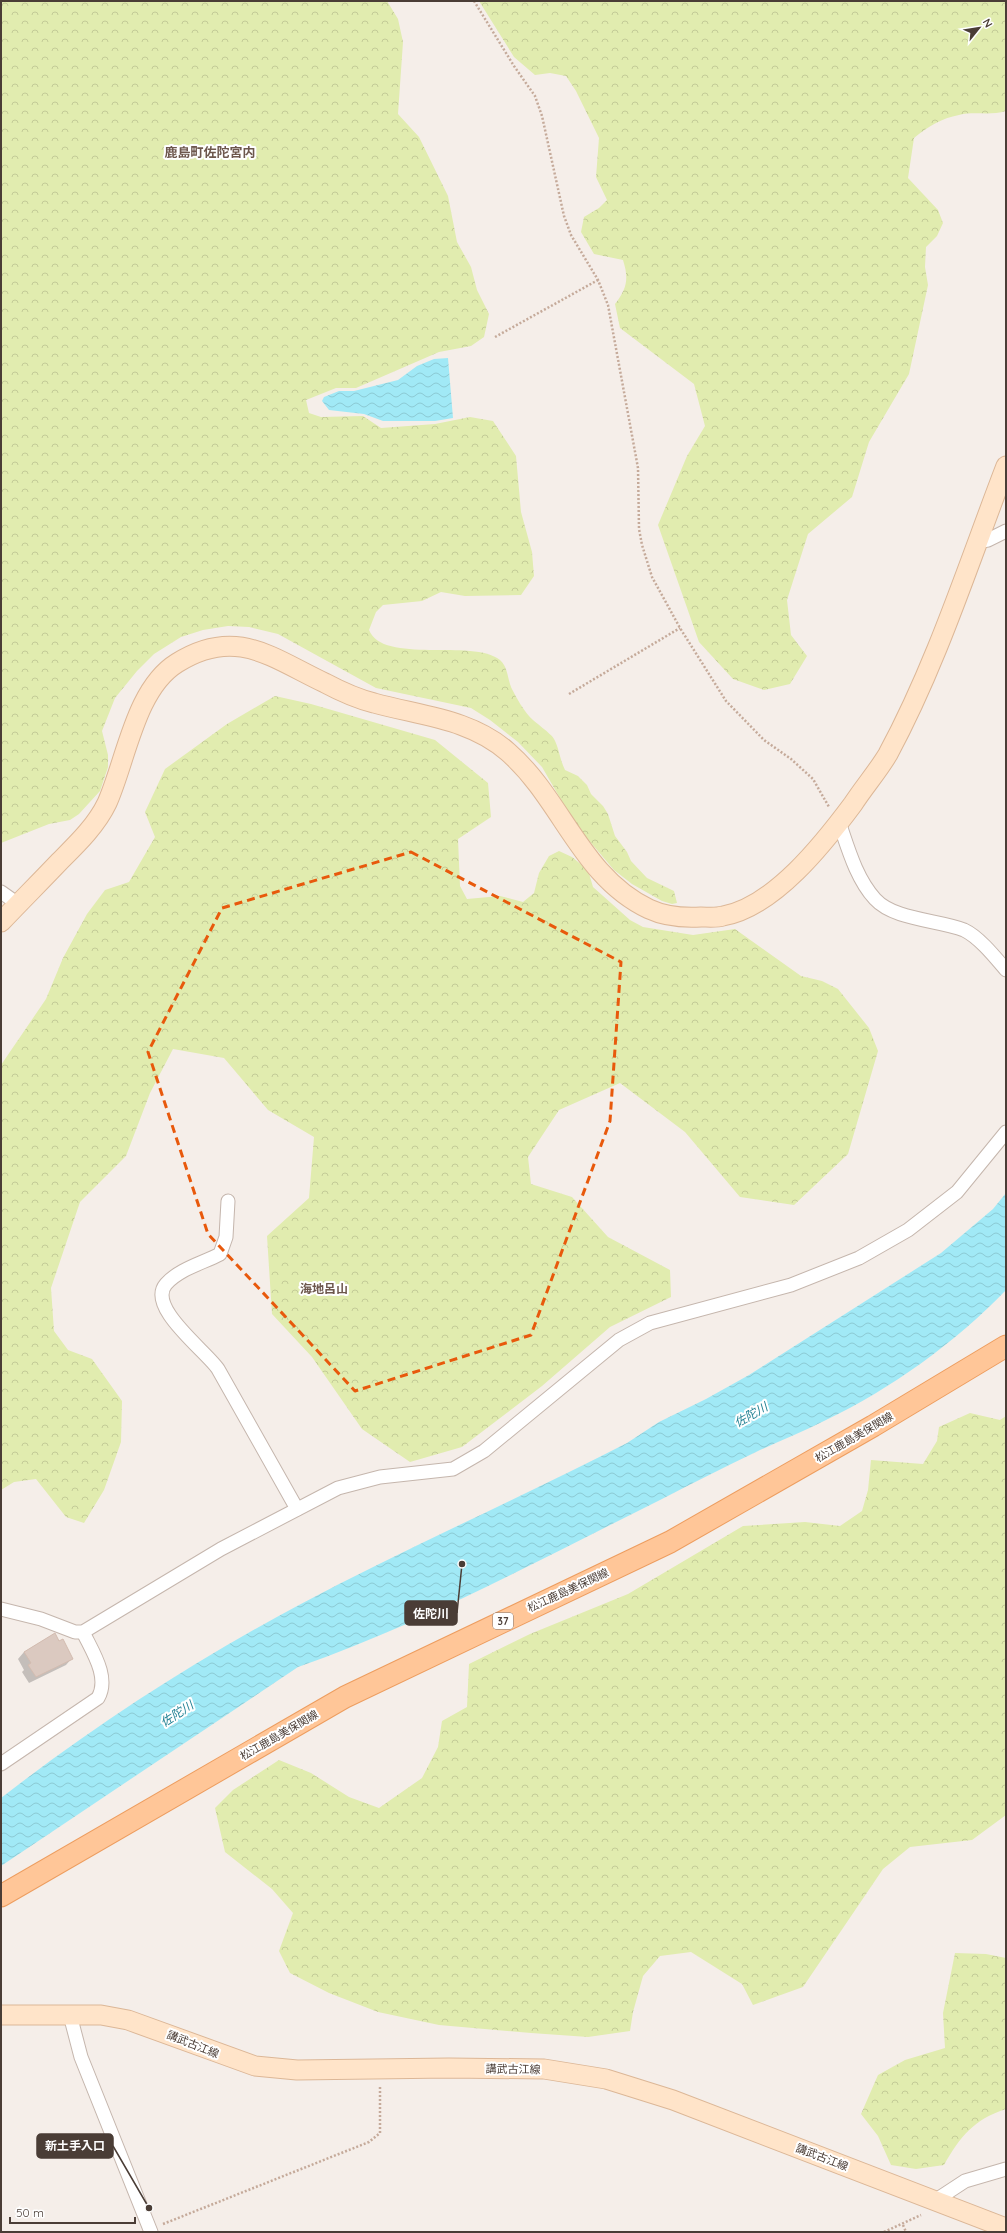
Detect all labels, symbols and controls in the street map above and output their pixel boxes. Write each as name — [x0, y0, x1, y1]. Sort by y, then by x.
north arrow — [959, 8, 999, 48]
text: N — [980, 16, 996, 30]
district label: 鹿島町佐陀宮内 — [164, 144, 256, 160]
district label: 海地呂山 — [300, 1281, 348, 1296]
water label: 佐陀川 — [731, 1398, 772, 1430]
street label: 松江鹿島美保関線 — [812, 1409, 896, 1465]
street label: 松江鹿島美保関線 — [525, 1565, 611, 1615]
callout: 佐陀川 — [405, 1601, 457, 1625]
text: 佐陀川 — [413, 1606, 449, 1621]
road number: 37 — [493, 1613, 513, 1629]
water label: 佐陀川 — [158, 1696, 198, 1730]
street label: 松江鹿島美保関線 — [237, 1707, 321, 1763]
street label: 講武古江線 — [165, 2027, 221, 2061]
street label: 講武古江線 — [485, 2062, 541, 2076]
callout: 新土手入口 — [37, 2134, 113, 2158]
text: 新土手入口 — [45, 2138, 105, 2153]
street label: 講武古江線 — [794, 2141, 850, 2173]
scale bar — [10, 2199, 135, 2225]
text: 50 m — [16, 2205, 44, 2220]

